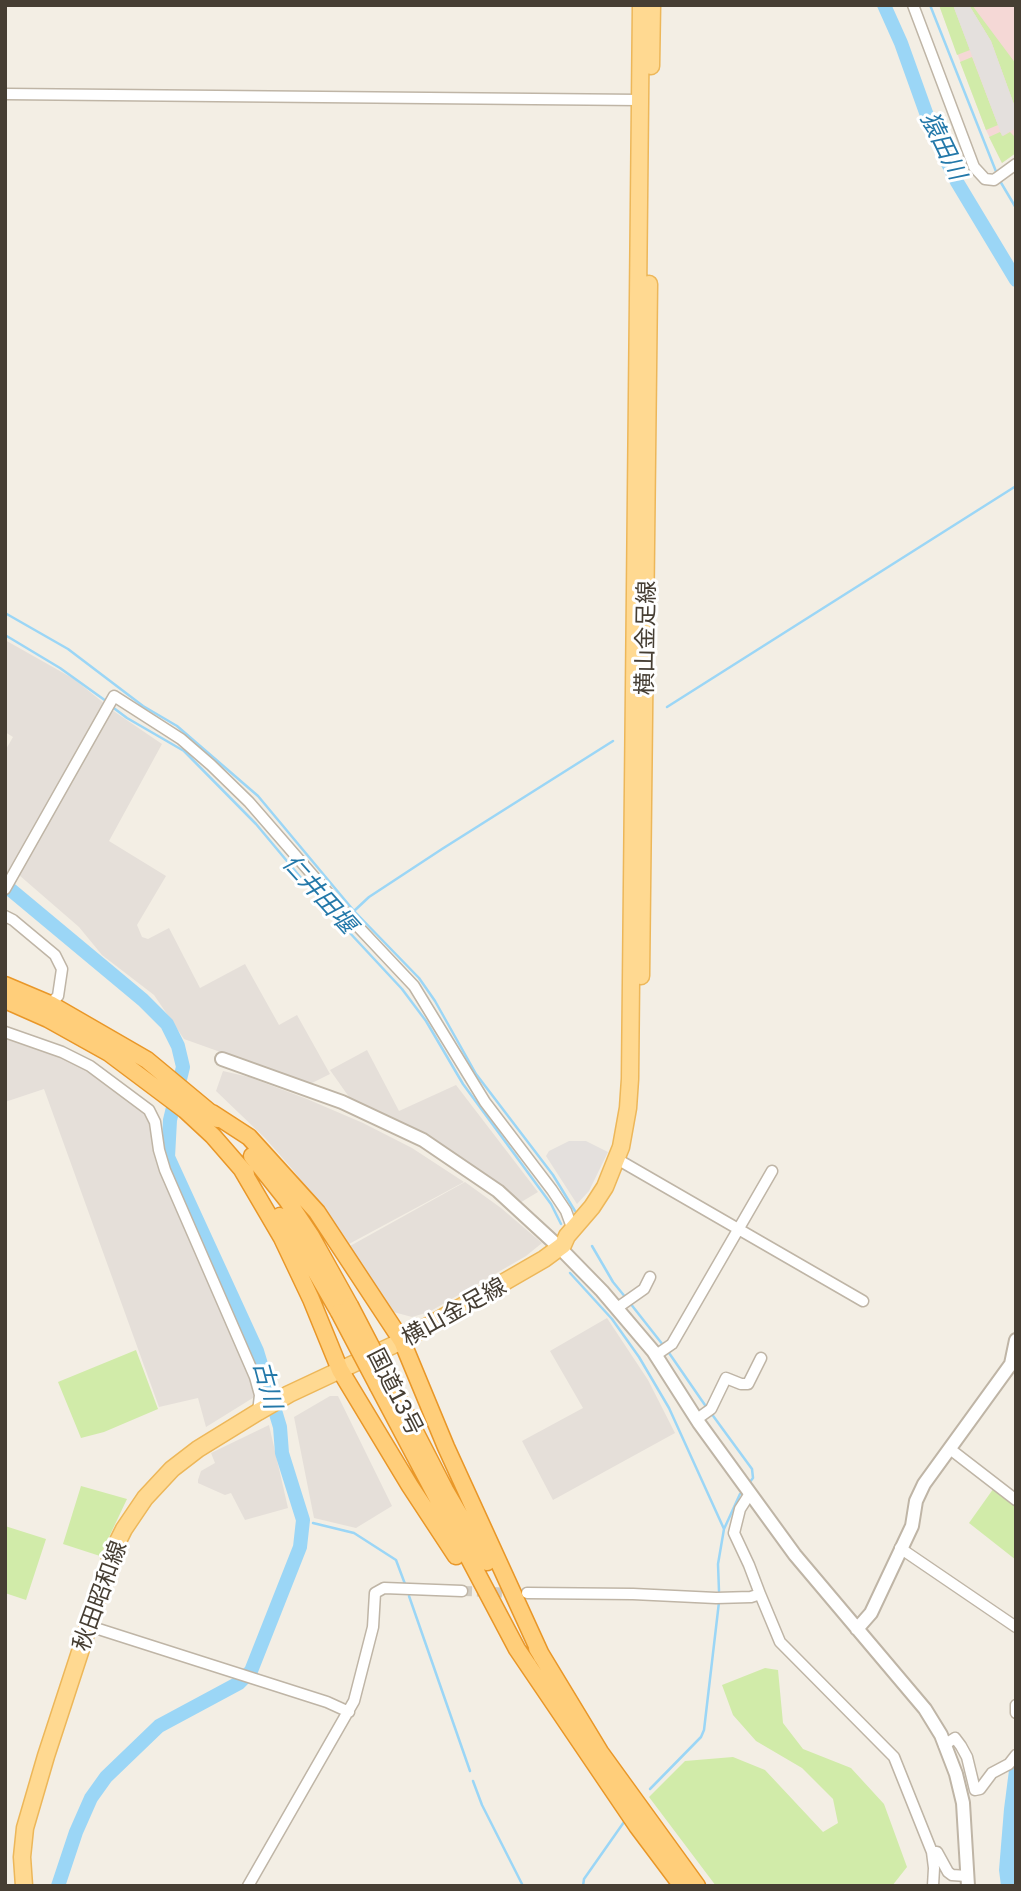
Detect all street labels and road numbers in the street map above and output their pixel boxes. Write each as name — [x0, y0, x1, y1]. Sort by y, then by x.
street label: 横山金足線 — [631, 580, 661, 696]
street label: 横山金足線 — [397, 1272, 511, 1352]
street label: 国道13号 — [361, 1344, 429, 1440]
street label: 秋田昭和線 — [67, 1537, 133, 1655]

